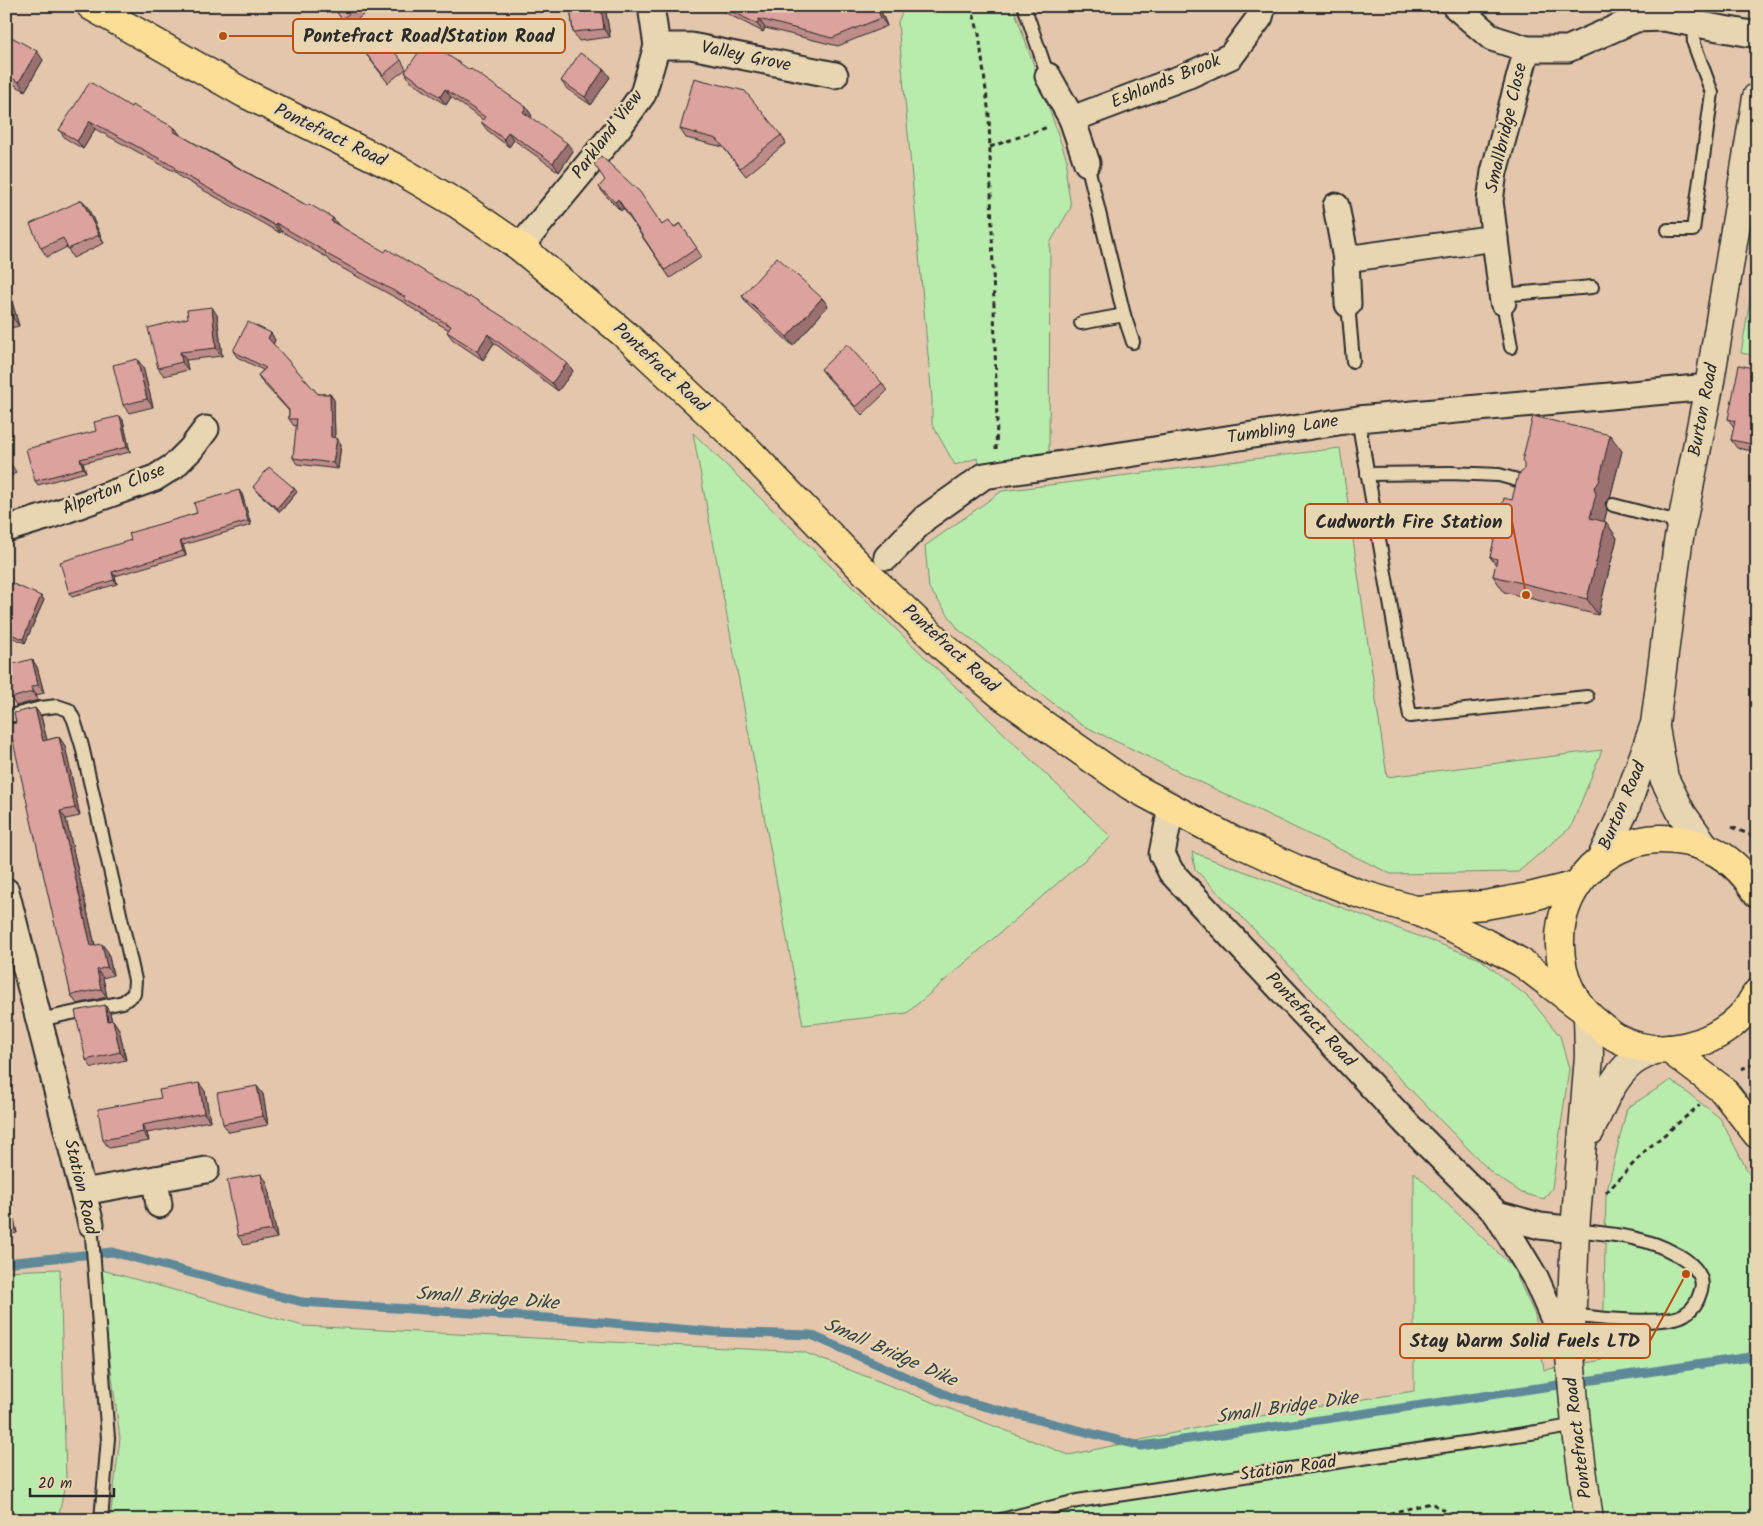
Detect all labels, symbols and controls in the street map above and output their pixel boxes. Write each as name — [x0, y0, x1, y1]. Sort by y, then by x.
callout: Pontefract Road/Station Road — [293, 19, 565, 53]
text: Pontefract Road/Station Road — [303, 22, 556, 52]
street label: Valley Grove — [698, 33, 794, 81]
street label: Eshlands Brook — [1107, 47, 1226, 117]
street label: Smallbridge Close — [1478, 60, 1536, 196]
street label: Parkland View — [565, 84, 652, 186]
street label: Pontefract Road — [269, 96, 392, 176]
street label: Pontefract Road — [605, 316, 715, 421]
street label: Burton Road — [1681, 360, 1727, 459]
street label: Tumbling Lane — [1225, 407, 1341, 453]
street label: Alperton Close — [58, 456, 170, 524]
callout: Cudworth Fire Station — [1305, 504, 1512, 538]
text: Cudworth Fire Station — [1316, 508, 1502, 538]
street label: Pontefract Road — [895, 597, 1006, 701]
street label: Burton Road — [1591, 756, 1655, 855]
street label: Pontefract Road — [1258, 965, 1363, 1075]
street label: Station Road — [55, 1136, 105, 1239]
water label: Small Bridge Dike — [415, 1279, 562, 1319]
water label: Small Bridge Dike — [819, 1310, 964, 1397]
callout: Stay Warm Solid Fuels LTD — [1400, 1324, 1650, 1358]
text: Stay Warm Solid Fuels LTD — [1410, 1327, 1641, 1357]
street label: Pontefract Road — [1557, 1375, 1601, 1500]
water label: Small Bridge Dike — [1214, 1383, 1362, 1433]
street label: Station Road — [1238, 1448, 1339, 1490]
scale bar — [30, 1466, 114, 1498]
text: 20 m — [38, 1472, 72, 1496]

